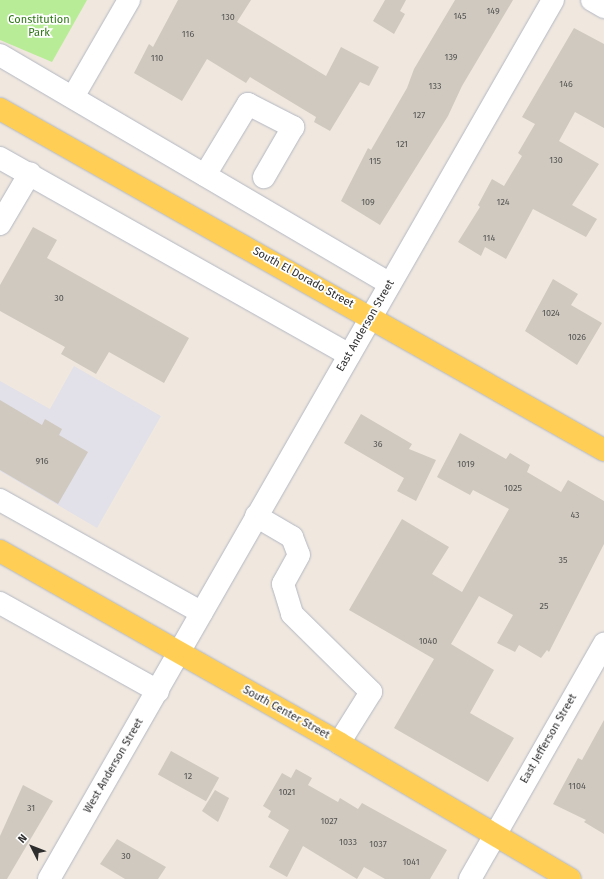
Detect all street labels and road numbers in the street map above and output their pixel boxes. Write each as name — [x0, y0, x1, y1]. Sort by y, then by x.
street label: South El Dorado Street — [250, 245, 356, 311]
street label: East Anderson Street — [334, 278, 398, 374]
street label: South Center Street — [240, 684, 332, 742]
street label: East Jefferson Street — [518, 692, 580, 786]
street label: West Anderson Street — [81, 716, 147, 816]

